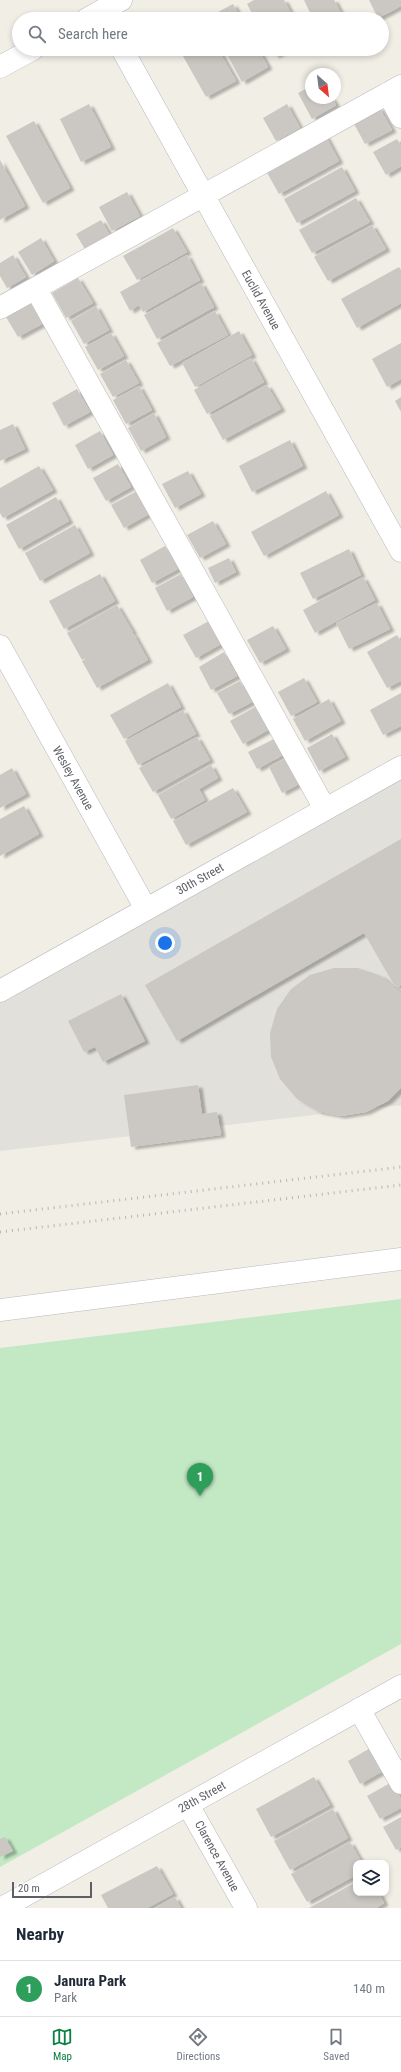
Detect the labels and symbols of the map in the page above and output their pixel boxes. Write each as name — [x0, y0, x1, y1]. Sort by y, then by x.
north arrow — [305, 68, 341, 104]
street label: Euclid Avenue — [239, 268, 283, 333]
street label: Wesley Avenue — [50, 744, 96, 813]
street label: 30th Street — [174, 860, 227, 898]
your location — [155, 933, 175, 953]
pin: 1 — [187, 1463, 213, 1496]
street label: 28th Street — [176, 1778, 229, 1816]
street label: Clarence Avenue — [192, 1818, 242, 1894]
scale bar — [12, 1880, 92, 1899]

